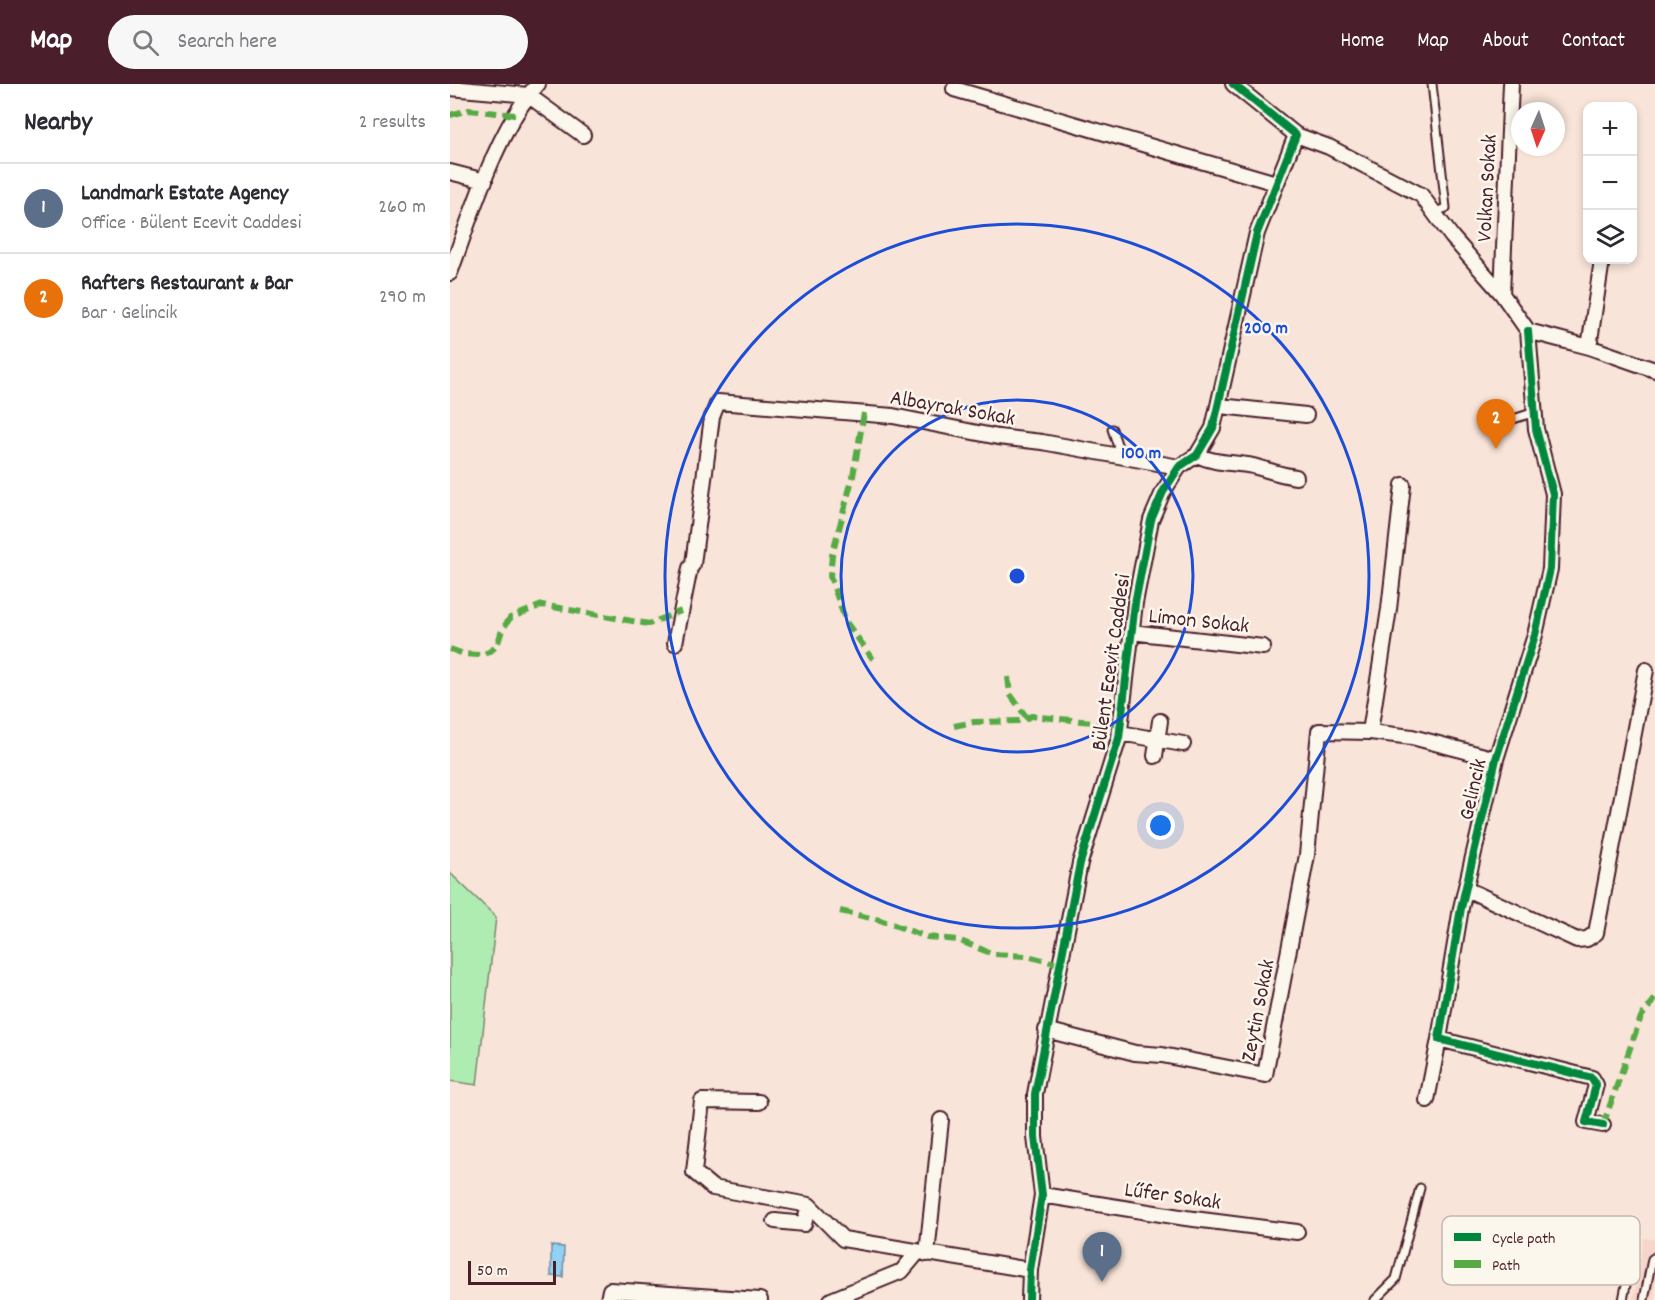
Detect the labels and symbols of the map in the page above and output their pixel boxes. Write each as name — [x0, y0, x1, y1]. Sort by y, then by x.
north arrow — [1511, 102, 1565, 156]
street label: Volkan Sokak — [1470, 133, 1507, 243]
text: 200 m — [1244, 317, 1288, 342]
street label: Albayrak Sokak — [887, 383, 1017, 436]
pin: 2 — [1476, 400, 1516, 449]
text: 100 m — [1121, 442, 1161, 467]
centre of rings — [1007, 566, 1027, 586]
street label: Bülent Ecevit Caddesi — [1085, 572, 1140, 753]
street label: Limon Sokak — [1147, 602, 1250, 643]
street label: Gelincik — [1452, 756, 1496, 824]
your location — [1146, 811, 1175, 840]
street label: Zeytin Sokak — [1234, 957, 1285, 1064]
street label: Lűfer Sokak — [1122, 1175, 1223, 1220]
legend — [1442, 1216, 1640, 1285]
text: Cycle path — [1492, 1228, 1555, 1251]
pin: 1 — [1082, 1232, 1122, 1282]
text: Path — [1492, 1255, 1520, 1278]
scale bar — [468, 1258, 556, 1286]

